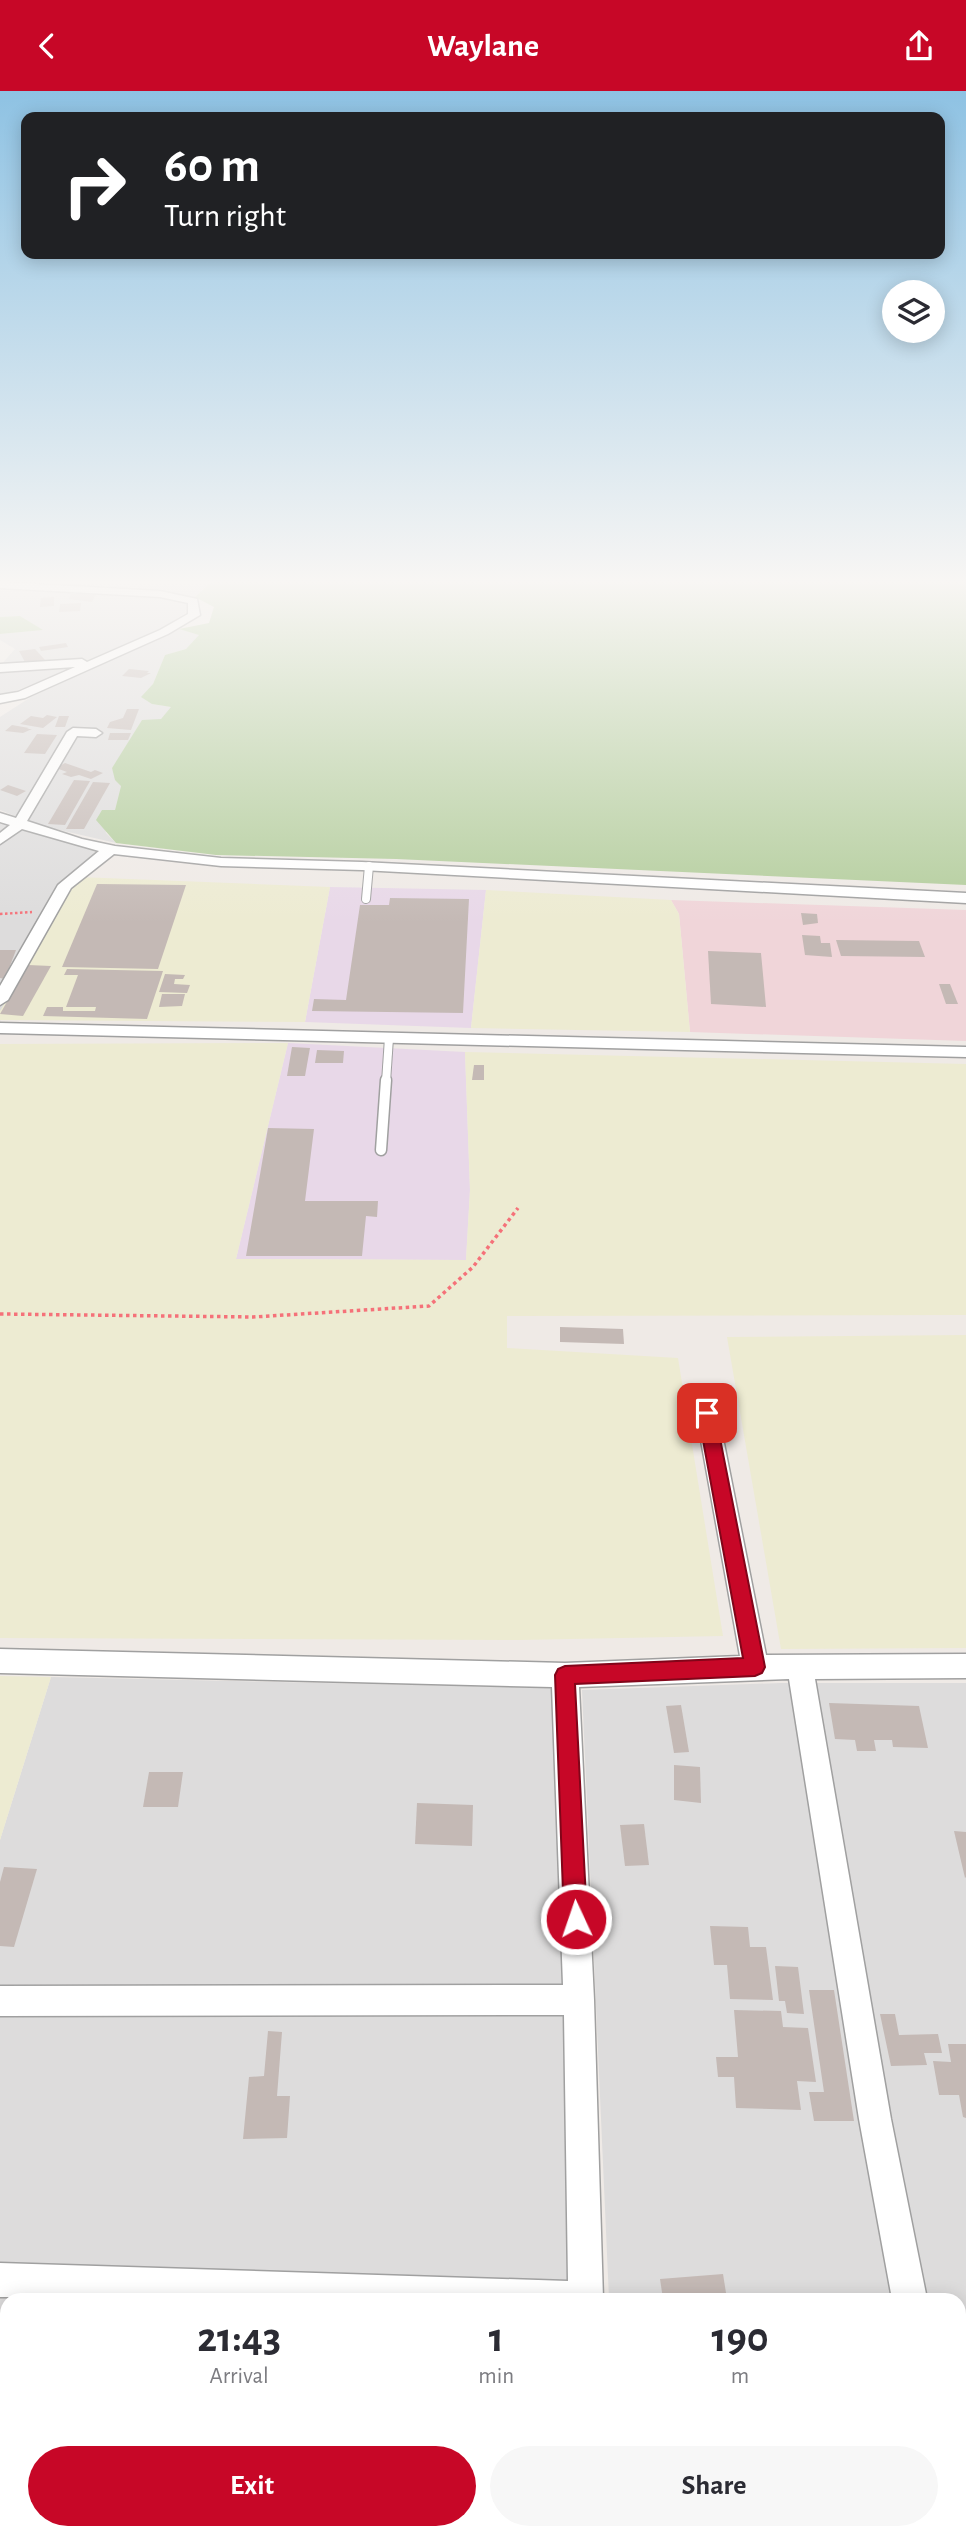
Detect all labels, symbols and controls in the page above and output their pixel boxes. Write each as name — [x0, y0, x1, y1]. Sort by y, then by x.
icon: back — [28, 27, 66, 65]
icon: share — [900, 27, 938, 65]
text: Waylane — [427, 30, 539, 62]
icon: right — [49, 140, 140, 231]
text: 60 m — [164, 142, 260, 191]
text: Turn right — [164, 200, 286, 232]
map controls — [882, 280, 945, 343]
button: layers — [882, 280, 945, 343]
pin — [677, 1383, 737, 1443]
icon: arrive — [688, 1394, 726, 1432]
position arrow — [539, 1882, 613, 1956]
text: 21:43 — [197, 2317, 281, 2359]
text: 1 — [489, 2317, 504, 2359]
text: 190 — [711, 2317, 769, 2359]
text: Arrival — [210, 2365, 269, 2388]
text: min — [478, 2365, 514, 2388]
text: m — [731, 2365, 749, 2388]
button: Exit — [28, 2446, 476, 2526]
button: Share — [490, 2446, 938, 2526]

